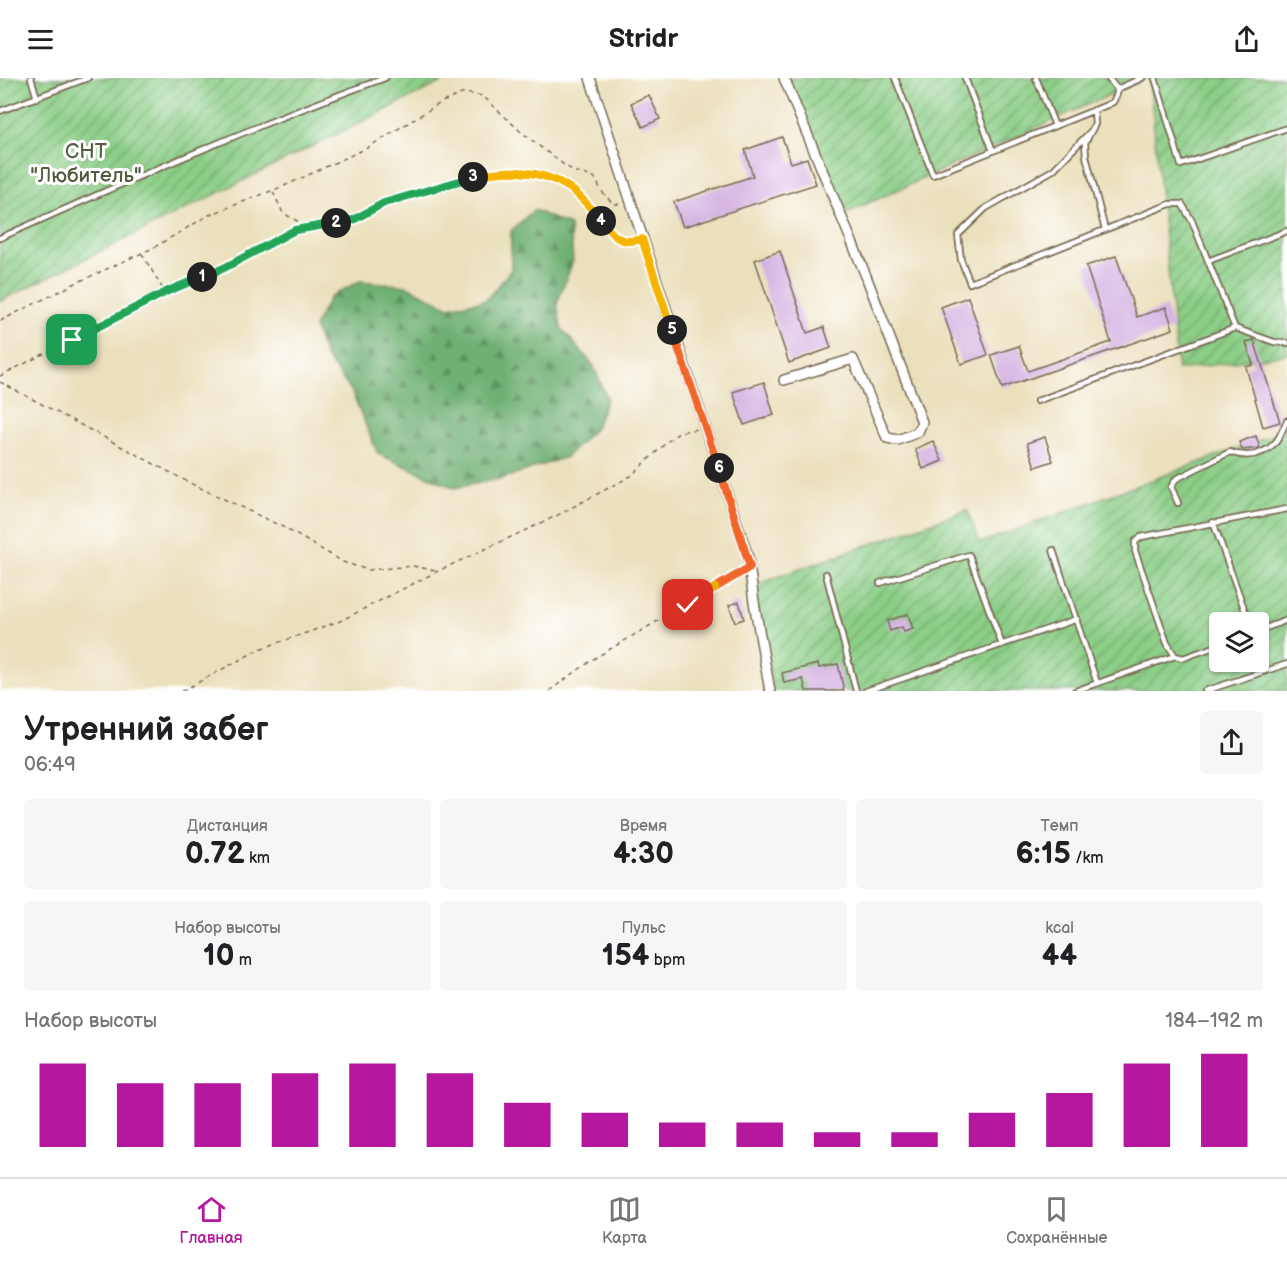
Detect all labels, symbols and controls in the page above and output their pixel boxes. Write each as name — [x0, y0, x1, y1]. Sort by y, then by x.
icon: menu — [24, 23, 57, 56]
text: Stridr — [609, 23, 678, 55]
icon: share — [1230, 23, 1263, 56]
park label: СНТ "Любитель" — [30, 139, 142, 188]
pin: 3 — [458, 162, 488, 192]
text: 3 — [468, 167, 478, 186]
pin: 4 — [586, 206, 616, 236]
pin: 2 — [321, 208, 351, 238]
text: 4 — [596, 211, 606, 230]
text: 2 — [331, 213, 341, 232]
pin: 1 — [187, 262, 217, 292]
text: 1 — [199, 267, 205, 286]
pin — [46, 314, 97, 365]
pin: 5 — [657, 315, 687, 345]
text: 5 — [667, 320, 677, 339]
icon: arrive — [55, 323, 88, 356]
pin: 6 — [704, 453, 734, 483]
text: 6 — [714, 458, 724, 477]
pin — [662, 579, 713, 630]
icon: check — [671, 588, 704, 621]
map controls — [1209, 612, 1269, 672]
button: layers — [1209, 612, 1269, 672]
text: Утренний забег — [24, 710, 269, 750]
button: share — [1200, 711, 1263, 774]
text: 06:49 — [24, 753, 76, 777]
text: Дистанция — [187, 817, 268, 836]
text: Время — [620, 817, 667, 836]
text: Темп — [1040, 817, 1079, 836]
text: 0.72 — [185, 836, 245, 872]
text: 4:30 — [613, 836, 674, 872]
text: 6:15 — [1016, 836, 1071, 872]
text: km — [245, 849, 270, 868]
text: /km — [1071, 849, 1103, 868]
text: Набор высоты — [174, 919, 281, 938]
text: Пульс — [621, 919, 666, 938]
text: kcal — [1045, 919, 1074, 938]
text: 10 — [203, 938, 234, 974]
text: 154 — [602, 938, 649, 974]
text: 44 — [1042, 938, 1077, 974]
text: m — [234, 951, 252, 970]
text: bpm — [649, 951, 685, 970]
text: Набор высоты — [24, 1009, 157, 1033]
text: 184–192 m — [1165, 1009, 1263, 1033]
tab: Главная — [180, 1193, 243, 1248]
tab: Карта — [602, 1193, 647, 1248]
tab: Сохранённые — [1006, 1193, 1107, 1248]

